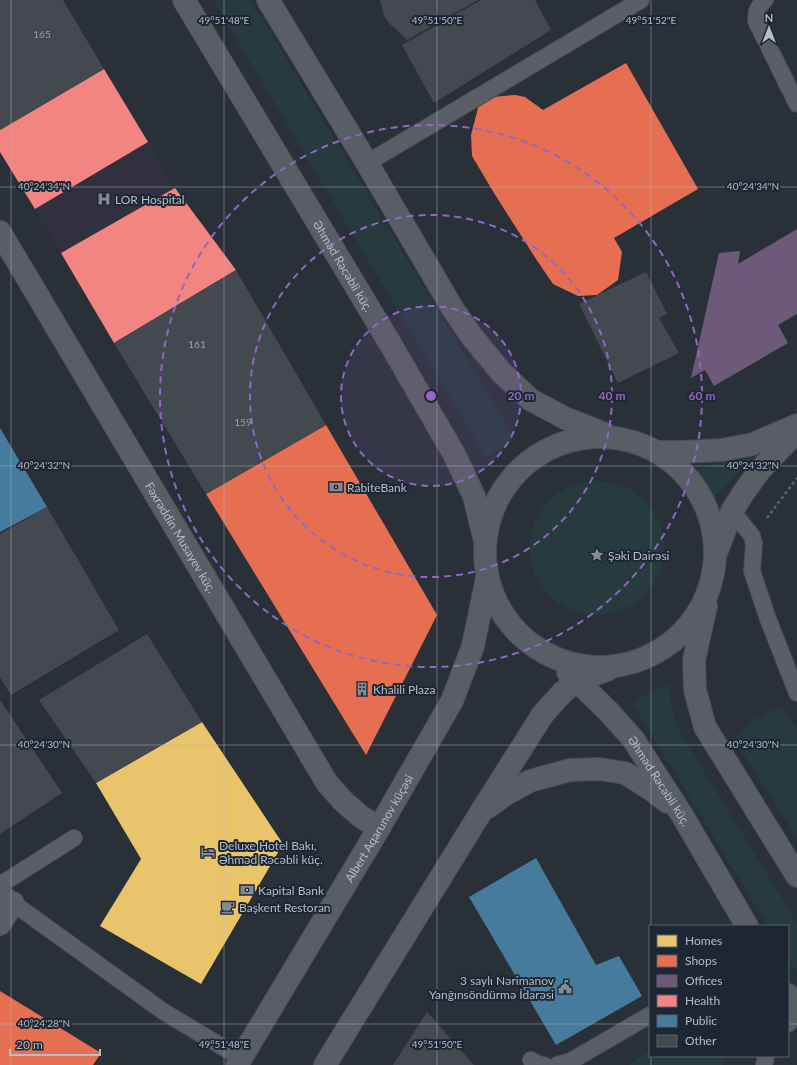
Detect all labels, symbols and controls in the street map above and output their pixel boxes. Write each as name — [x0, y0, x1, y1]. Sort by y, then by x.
north arrow — [749, 8, 789, 48]
text: N — [765, 11, 773, 24]
text: 49°51'48"E — [199, 14, 249, 26]
text: 49°51'50"E — [412, 14, 462, 26]
text: 49°51'52"E — [626, 14, 676, 26]
house number: 165 — [33, 28, 51, 40]
text: 40°24'34"N — [18, 180, 70, 192]
text: 40°24'34"N — [727, 180, 779, 192]
hospital icon: LOR Hospital — [96, 191, 112, 207]
place label: LOR Hospital — [115, 192, 185, 207]
street label: Əhməd Rəcəbli küç. — [310, 217, 377, 314]
house number: 161 — [188, 338, 206, 350]
text: 20 m — [508, 388, 534, 403]
text: 40 m — [599, 388, 625, 403]
text: 60 m — [689, 388, 715, 403]
centre of rings — [424, 389, 438, 403]
house number: 159 — [234, 416, 252, 428]
text: 40°24'32"N — [18, 459, 70, 471]
text: 40°24'32"N — [727, 459, 779, 471]
street label: Fəxrəddin Musayev küç. — [142, 479, 220, 596]
bank icon: RabiteBank — [328, 479, 344, 495]
place label: RabiteBank — [347, 480, 408, 495]
place icon: Şəki Dairəsi — [589, 547, 605, 563]
place label: Şəki Dairəsi — [608, 548, 670, 563]
building icon: Khalili Plaza — [354, 681, 370, 697]
place label: Khalili Plaza — [373, 682, 435, 697]
street label: Əhməd Rəcəbli küç. — [625, 733, 694, 829]
text: 40°24'30"N — [18, 738, 70, 750]
text: 40°24'30"N — [727, 738, 779, 750]
street label: Albert Aqarunov küçəsi — [341, 771, 416, 885]
place label: Deluxe Hotel Bakı, Əhməd Rəcəbli küç. — [219, 838, 323, 867]
hotel icon: Deluxe Hotel Bakı, Əhməd Rəcəbli küç. — [200, 844, 216, 860]
bank icon: Kapital Bank — [239, 882, 255, 898]
place label: Kapital Bank — [258, 883, 325, 898]
cafe icon: Başkent Restoran — [220, 899, 236, 915]
place label: Başkent Restoran — [239, 900, 331, 915]
legend — [649, 925, 789, 1057]
text: Homes — [685, 933, 722, 948]
text: Shops — [685, 953, 717, 968]
place label: 3 saylı Nərimanov Yanğınsöndürmə İdarəsi — [429, 973, 555, 1002]
text: Offices — [685, 973, 722, 988]
public building icon: 3 saylı Nərimanov Yanğınsöndürmə İdarəsi — [557, 979, 573, 995]
text: Health — [685, 993, 720, 1008]
text: Public — [685, 1013, 717, 1028]
text: 40°24'28"N — [18, 1017, 70, 1029]
scale bar — [10, 1031, 100, 1057]
text: Other — [685, 1033, 717, 1048]
text: 20 m — [16, 1037, 43, 1052]
text: 49°51'48"E — [199, 1038, 249, 1050]
text: 49°51'50"E — [412, 1038, 462, 1050]

